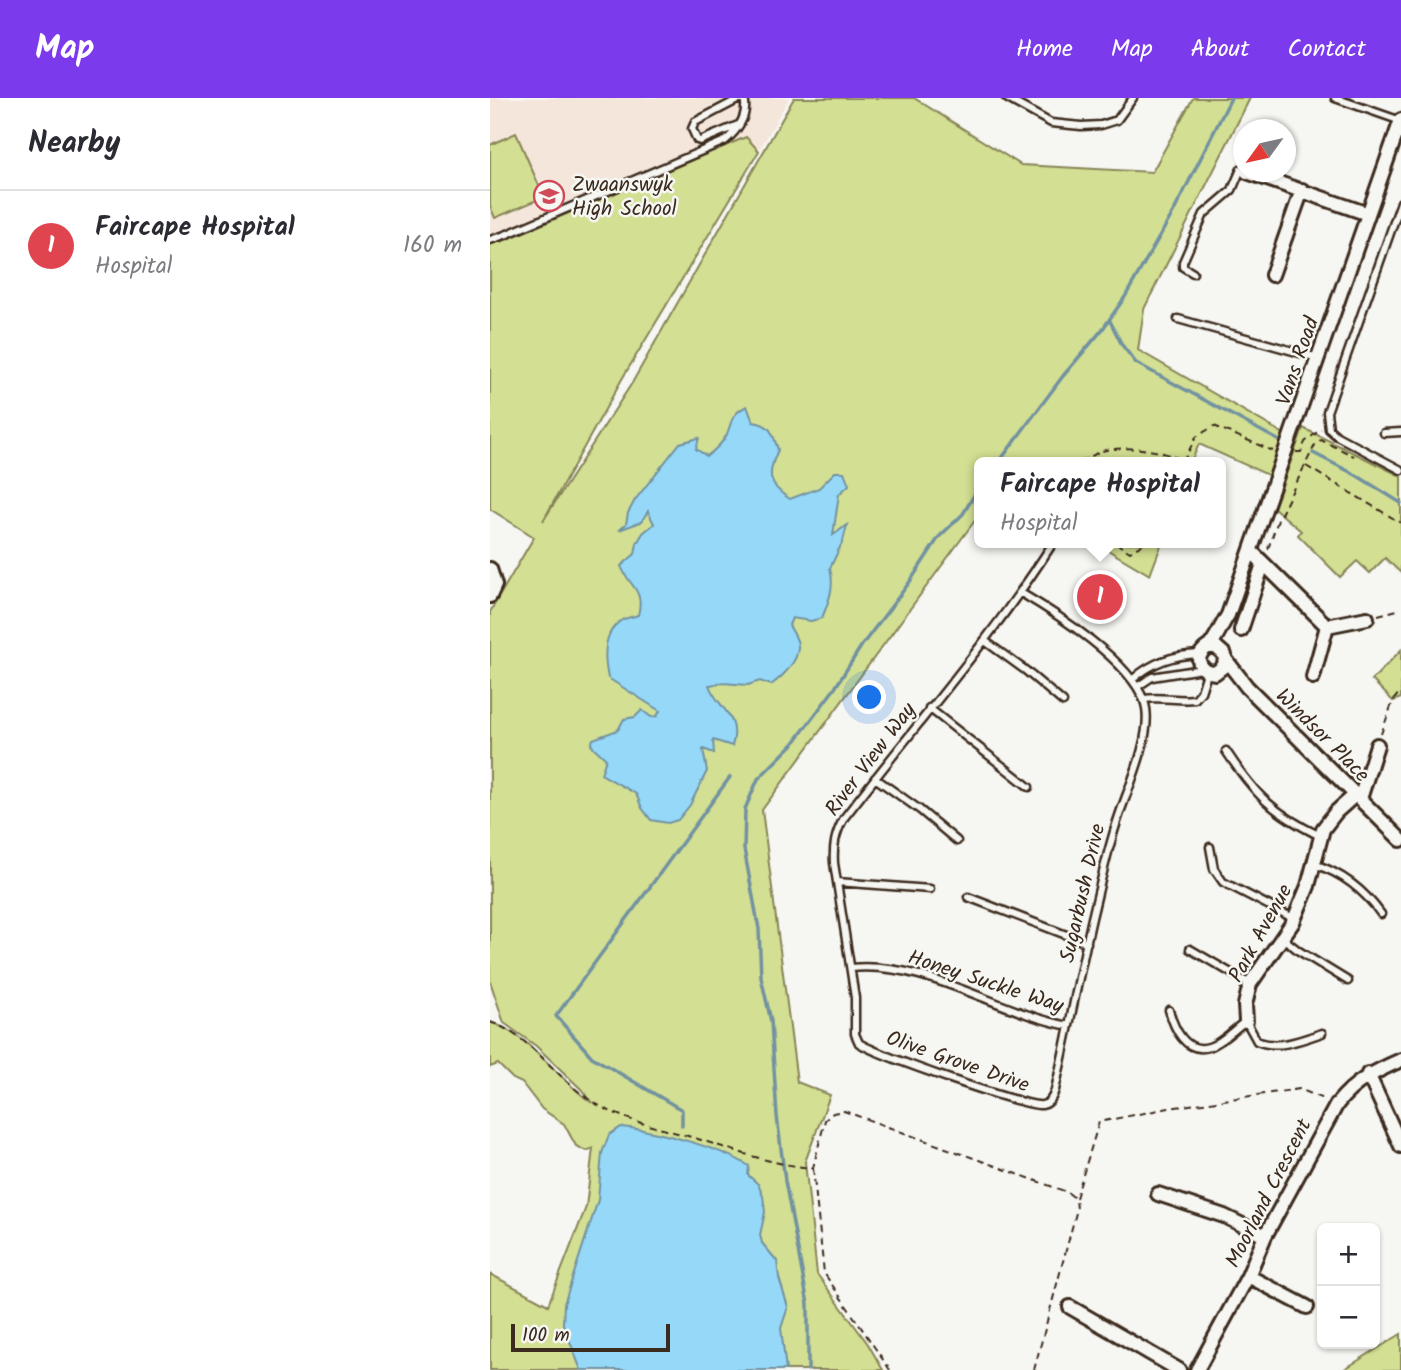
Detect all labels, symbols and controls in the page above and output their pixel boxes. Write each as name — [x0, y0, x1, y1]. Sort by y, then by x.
text: Map — [35, 23, 95, 76]
text: Home — [1016, 30, 1073, 69]
text: Map — [1111, 30, 1153, 69]
text: About — [1191, 30, 1249, 69]
text: Contact — [1287, 30, 1366, 69]
north arrow — [1233, 119, 1296, 182]
text: Nearby — [28, 120, 120, 168]
place label: Zwaanswyk High School — [572, 169, 677, 226]
school or university icon: Zwaanswyk High School — [532, 179, 566, 213]
text: Faircape Hospital — [95, 207, 295, 249]
text: 1 — [48, 228, 54, 264]
text: 160 m — [403, 228, 462, 264]
text: Hospital — [95, 249, 172, 285]
street label: Vans Road — [1268, 312, 1329, 410]
popup — [974, 457, 1226, 548]
text: Faircape Hospital — [1000, 464, 1200, 506]
text: Hospital — [1000, 506, 1078, 542]
pin: 1 — [1077, 571, 1123, 623]
your location — [852, 680, 886, 714]
street label: Windsor Place — [1267, 681, 1377, 791]
street label: River View Way — [817, 696, 925, 824]
street label: Sugarbush Drive — [1051, 820, 1116, 966]
street label: Park Avenue — [1221, 878, 1302, 989]
street label: Honey Suckle Way — [903, 942, 1068, 1023]
street label: Olive Grove Drive — [881, 1022, 1034, 1103]
street label: Moorland Crescent — [1217, 1113, 1322, 1274]
map controls — [1317, 1223, 1380, 1349]
button: + — [1317, 1223, 1380, 1286]
button: − — [1317, 1286, 1380, 1349]
scale bar — [511, 1321, 670, 1353]
text: 100 m — [522, 1321, 570, 1351]

